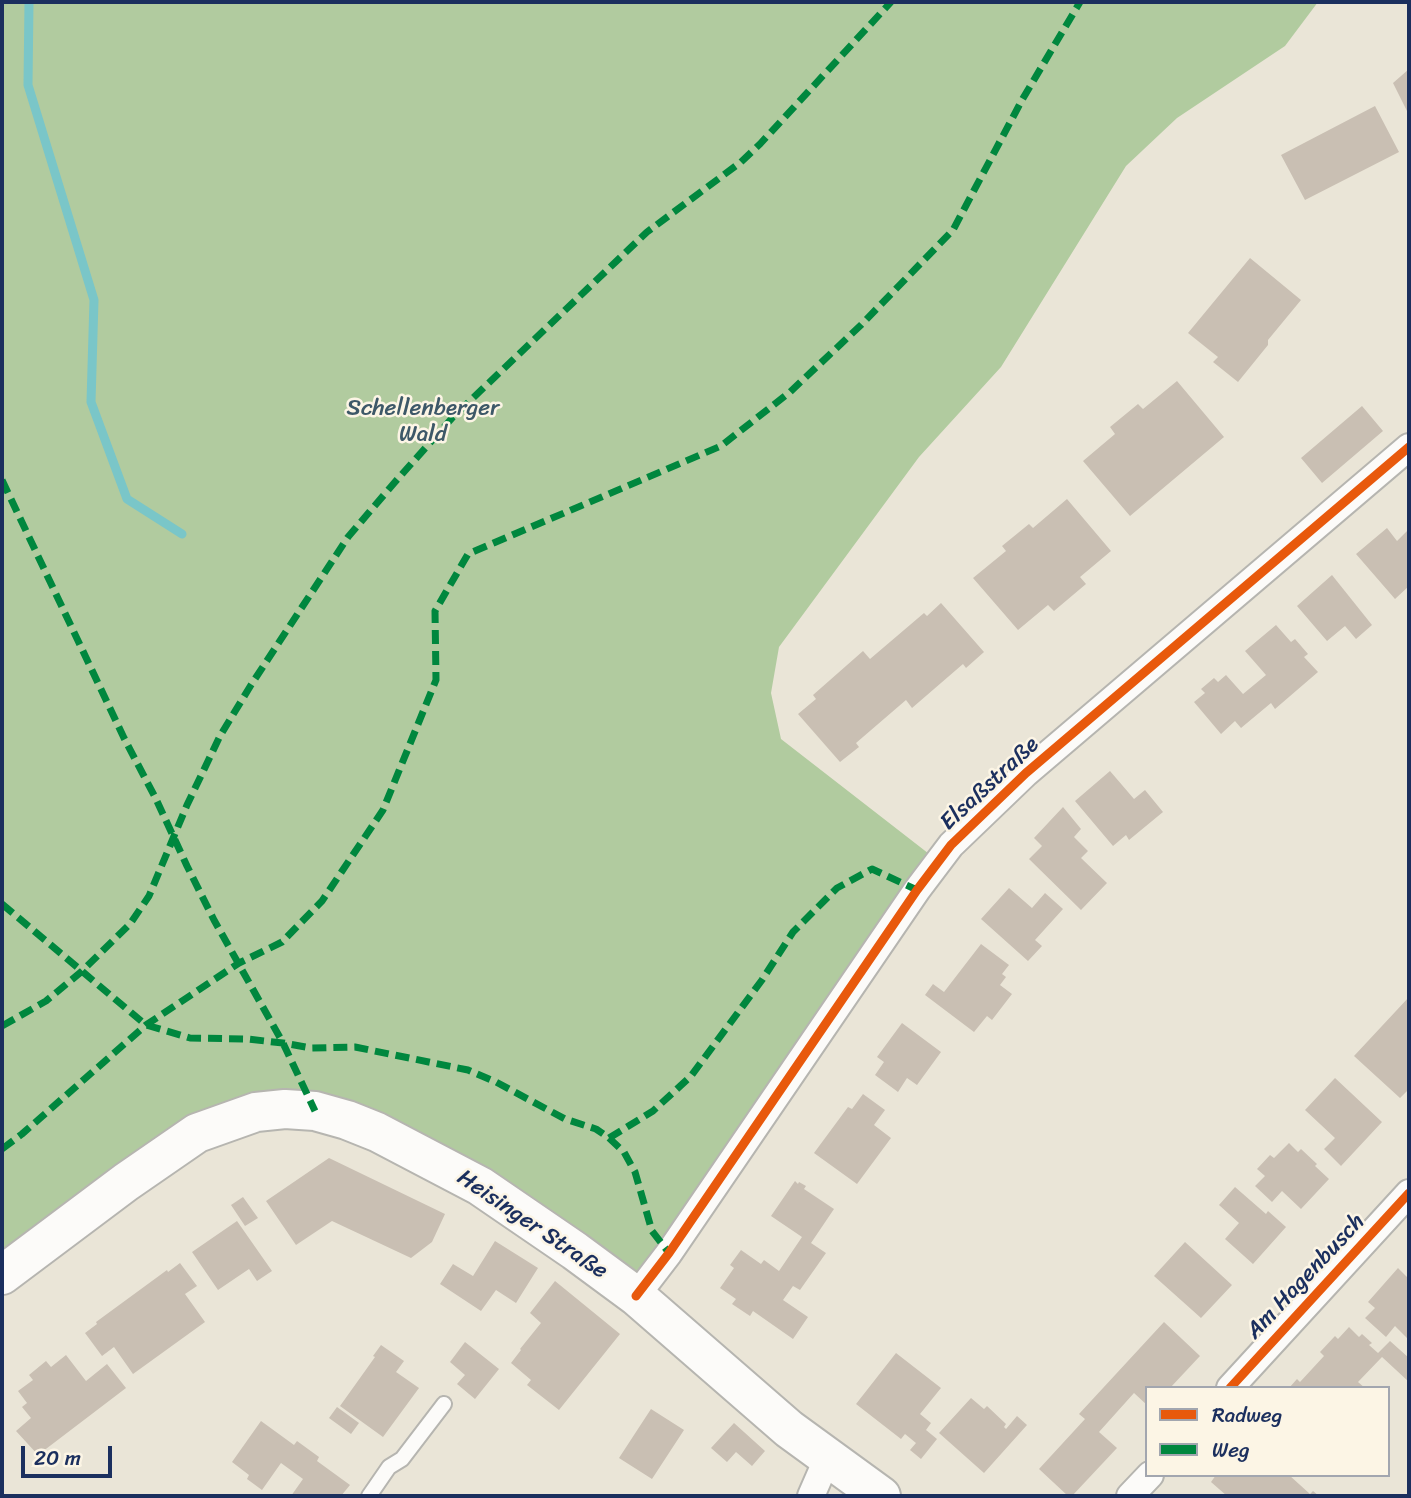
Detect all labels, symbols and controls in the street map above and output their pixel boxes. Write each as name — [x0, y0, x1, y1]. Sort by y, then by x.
park label: Schellenberger Wald — [347, 395, 499, 449]
street label: Elsaßstraße — [935, 731, 1045, 837]
street label: Heisinger Straße — [451, 1164, 613, 1286]
street label: Am Hagenbusch — [1241, 1209, 1371, 1345]
legend — [1145, 1386, 1390, 1477]
text: Radweg — [1212, 1396, 1282, 1434]
text: Weg — [1212, 1431, 1250, 1469]
scale bar — [24, 1432, 116, 1476]
text: 20 m — [34, 1439, 81, 1477]

